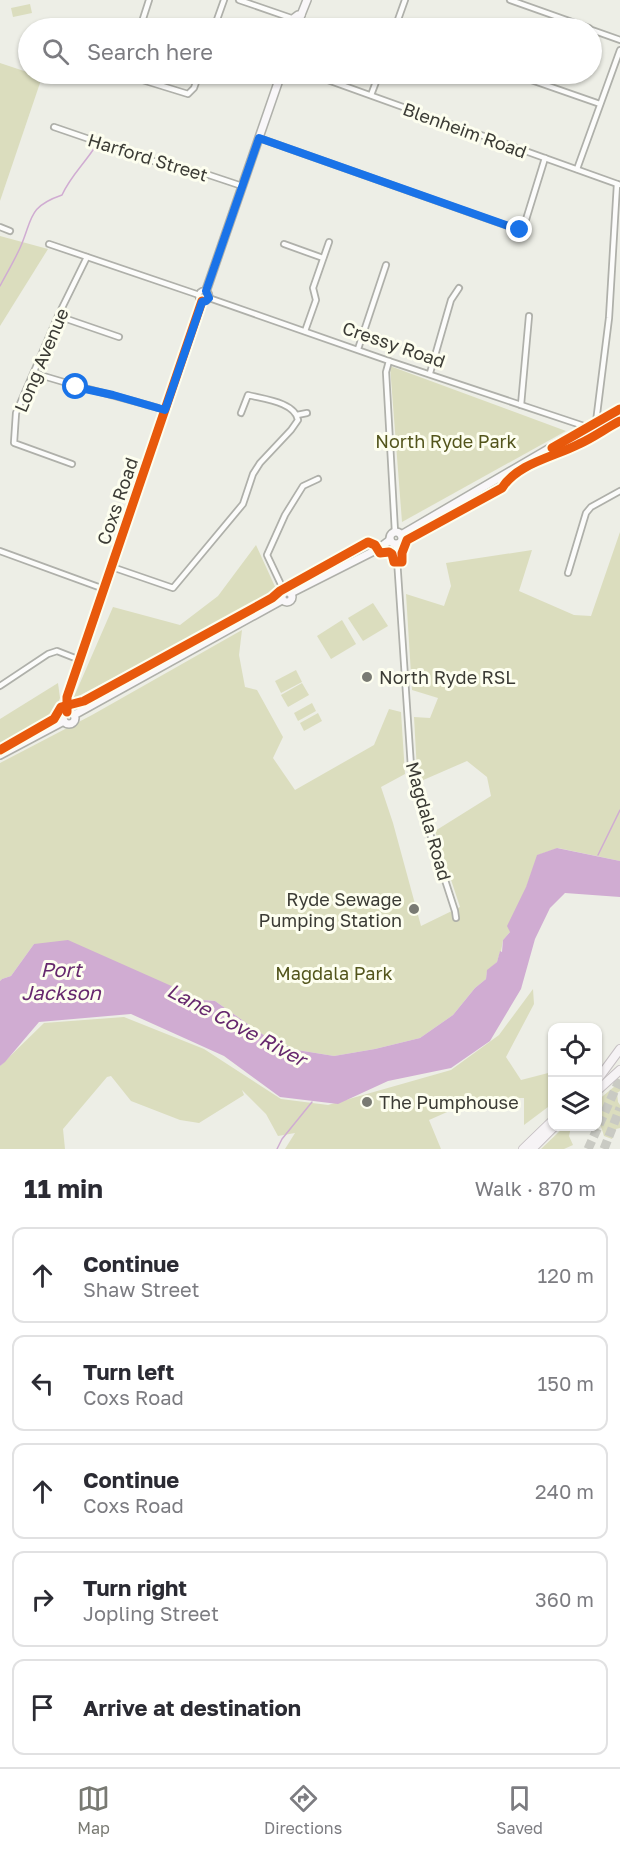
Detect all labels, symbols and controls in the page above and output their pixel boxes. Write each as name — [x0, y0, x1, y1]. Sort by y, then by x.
search box — [18, 18, 602, 84]
icon: search — [39, 35, 72, 68]
text: Search here — [87, 38, 213, 65]
street label: Blenheim Road — [400, 97, 530, 163]
street label: Harford Street — [85, 128, 211, 186]
route end — [506, 216, 532, 242]
street label: Long Avenue — [9, 305, 73, 415]
street label: Cressy Road — [340, 316, 448, 372]
route start — [62, 373, 88, 399]
park label: North Ryde Park — [375, 430, 517, 452]
street label: Coxs Road — [92, 455, 142, 547]
place label: North Ryde RSL — [379, 666, 516, 688]
marker: North Ryde RSL — [360, 670, 374, 684]
street label: Magdala Road — [402, 759, 456, 883]
place label: Ryde Sewage Pumping Station — [259, 888, 402, 931]
marker: Ryde Sewage Pumping Station — [407, 902, 421, 916]
water label: Port Jackson — [21, 957, 101, 1004]
park label: Magdala Park — [275, 962, 393, 984]
water label: Lane Cove River — [164, 977, 313, 1072]
map controls — [548, 1023, 602, 1131]
button: locate — [548, 1023, 602, 1077]
button: layers — [548, 1077, 602, 1131]
place label: The Pumphouse — [379, 1091, 519, 1113]
marker: The Pumphouse — [360, 1095, 374, 1109]
text: 11 min — [24, 1173, 103, 1204]
text: Walk · 870 m — [475, 1176, 596, 1200]
text: Continue — [83, 1250, 179, 1277]
icon: ahead — [26, 1259, 59, 1292]
text: 120 m — [538, 1263, 594, 1287]
text: Shaw Street — [83, 1277, 200, 1301]
text: Turn left — [83, 1358, 174, 1385]
icon: left — [26, 1367, 59, 1400]
text: 150 m — [538, 1371, 594, 1395]
text: Coxs Road — [83, 1385, 184, 1409]
text: Continue — [83, 1466, 179, 1493]
icon: ahead — [26, 1475, 59, 1508]
text: 240 m — [535, 1479, 594, 1503]
text: Coxs Road — [83, 1493, 184, 1517]
text: Turn right — [83, 1574, 187, 1601]
icon: right — [26, 1583, 59, 1616]
text: 360 m — [535, 1587, 594, 1611]
text: Jopling Street — [83, 1601, 219, 1625]
icon: arrive — [26, 1691, 59, 1724]
text: Arrive at destination — [83, 1694, 301, 1721]
tab: Map — [77, 1782, 110, 1838]
tab: Directions — [264, 1782, 342, 1838]
tab: Saved — [496, 1782, 543, 1838]

